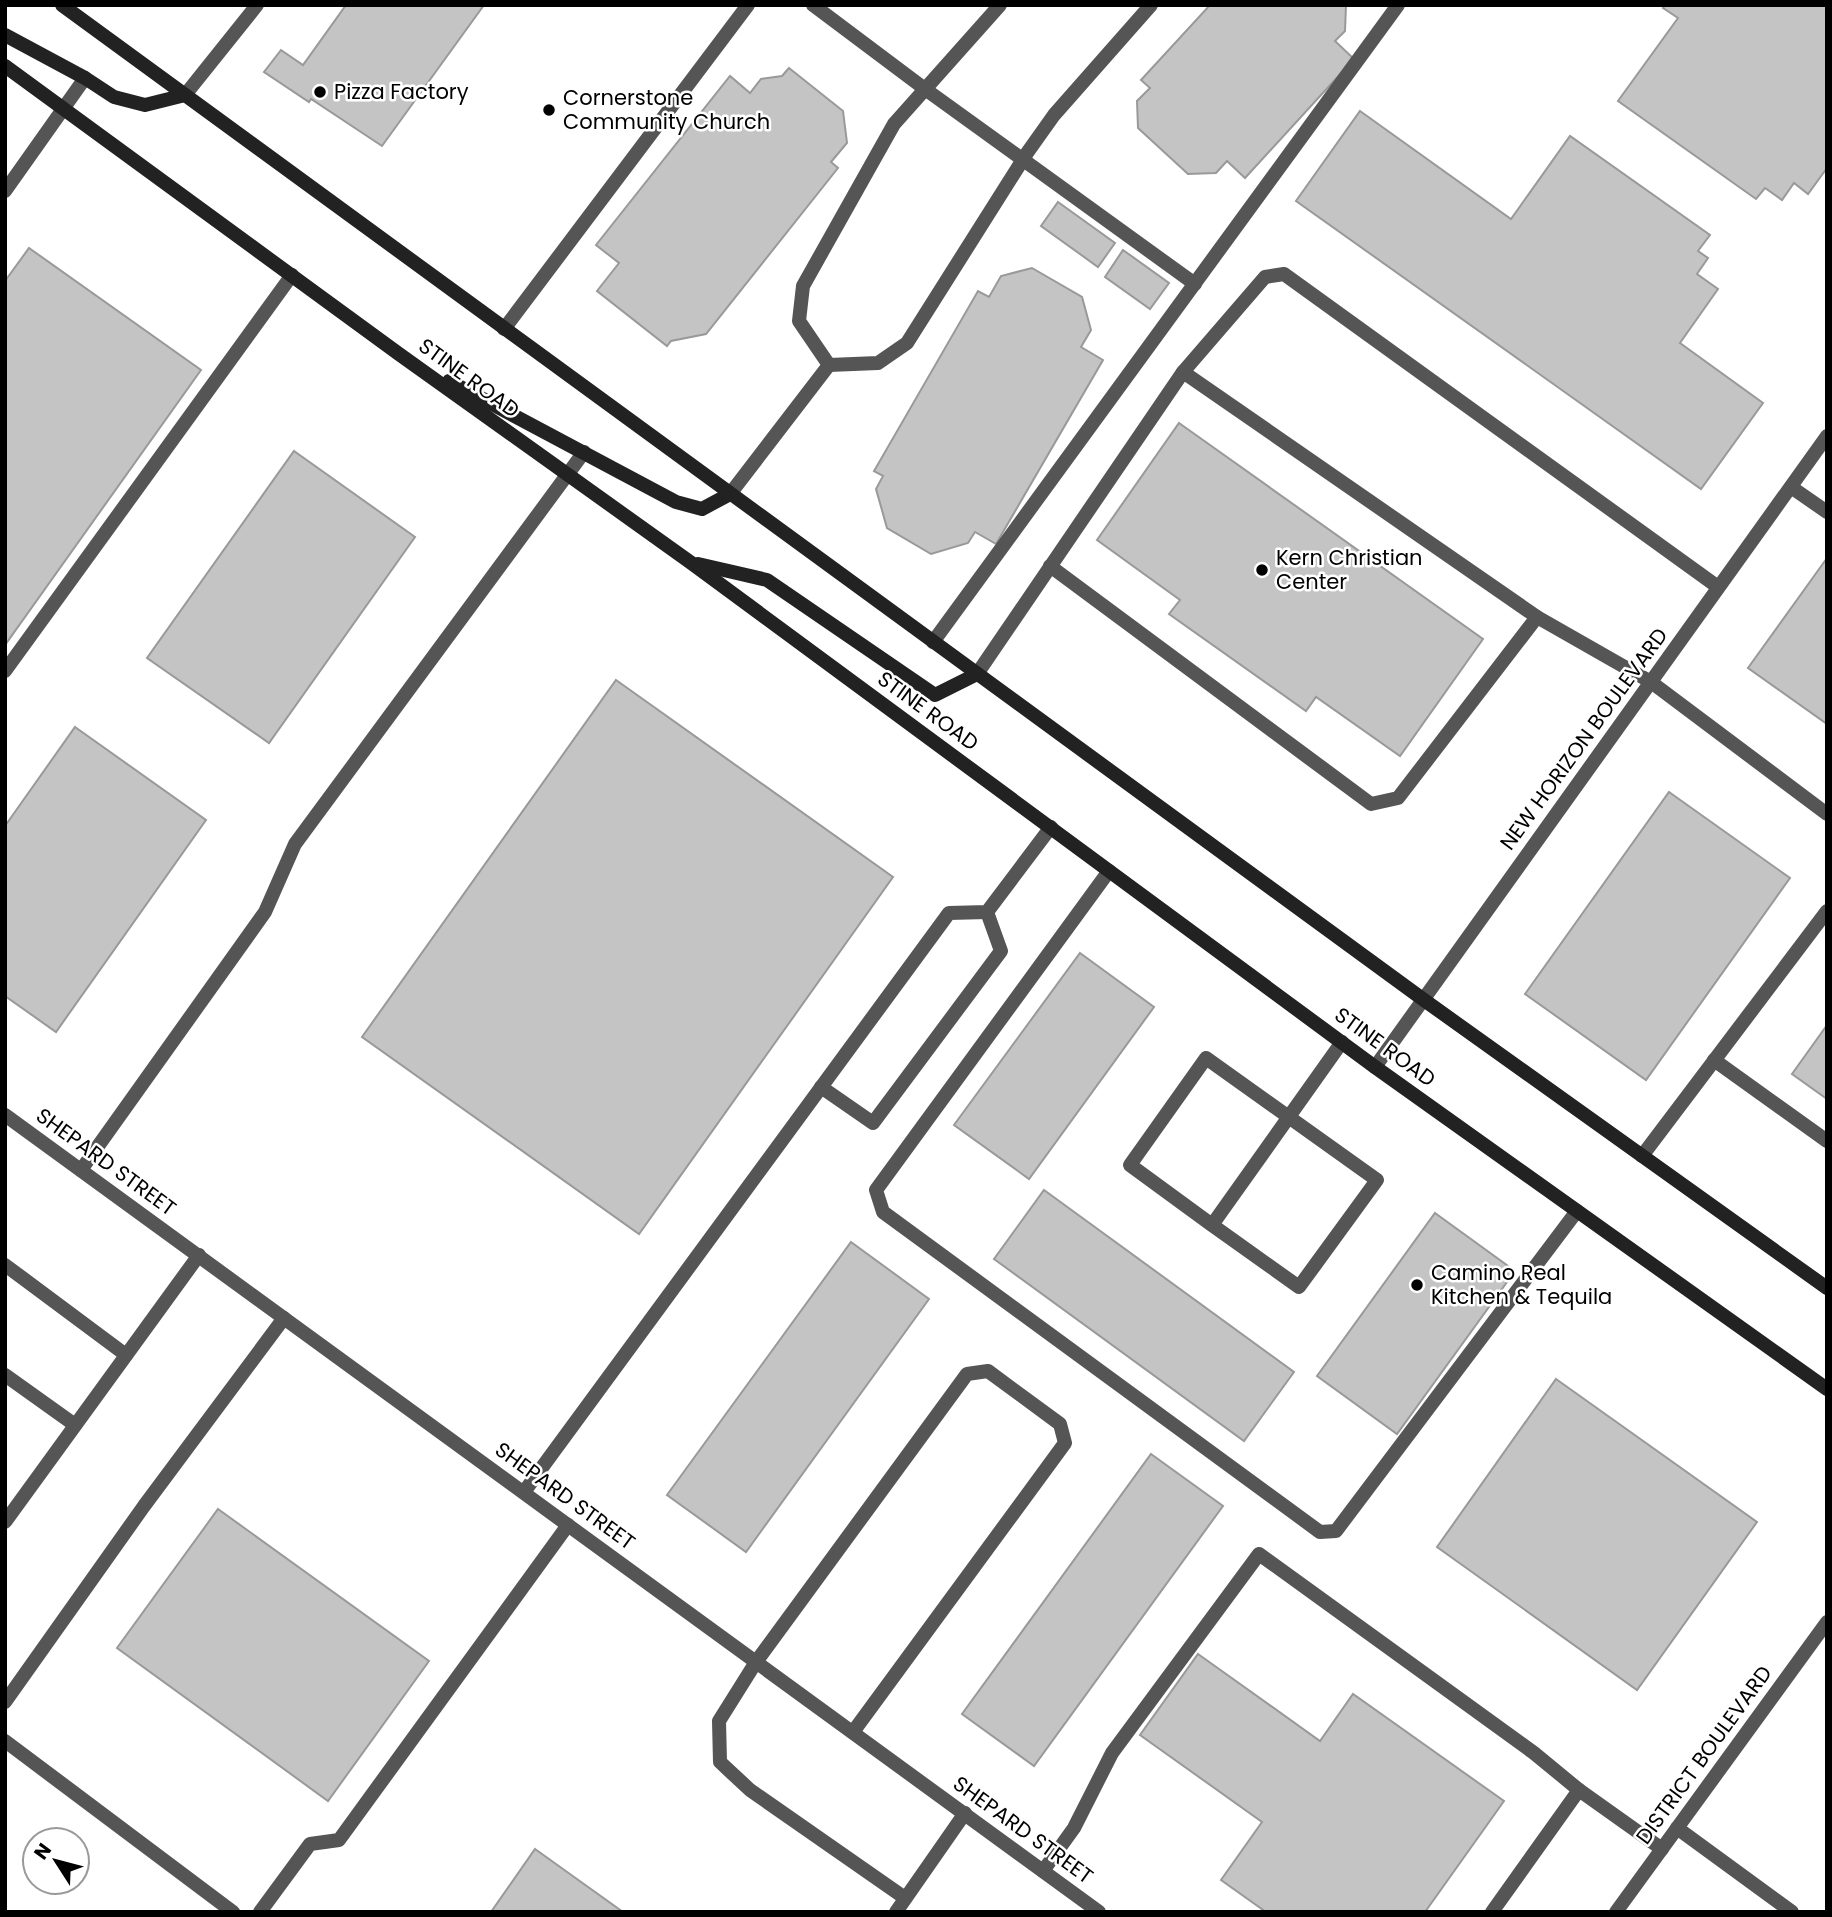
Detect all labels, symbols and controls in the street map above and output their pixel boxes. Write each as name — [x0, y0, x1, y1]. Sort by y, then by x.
place label: Pizza Factory — [334, 77, 469, 106]
place label: Cornerstone Community Church — [563, 83, 770, 136]
marker: Pizza Factory — [312, 84, 328, 100]
marker: Cornerstone Community Church — [541, 102, 557, 118]
street label: STINE ROAD — [413, 331, 526, 424]
place label: Kern Christian Center — [1276, 543, 1423, 596]
marker: Kern Christian Center — [1254, 562, 1270, 578]
street label: NEW HORIZON BOULEVARD — [1493, 622, 1674, 856]
street label: STINE ROAD — [872, 664, 985, 757]
street label: STINE ROAD — [1329, 1000, 1442, 1093]
street label: SHEPARD STREET — [30, 1101, 182, 1222]
place label: Camino Real Kitchen & Tequila — [1431, 1258, 1612, 1311]
marker: Camino Real Kitchen & Tequila — [1409, 1277, 1425, 1293]
street label: SHEPARD STREET — [489, 1435, 641, 1556]
street label: DISTRICT BOULEVARD — [1629, 1660, 1778, 1850]
street label: SHEPARD STREET — [947, 1769, 1099, 1890]
north arrow — [21, 1826, 91, 1896]
text: N — [28, 1838, 58, 1865]

